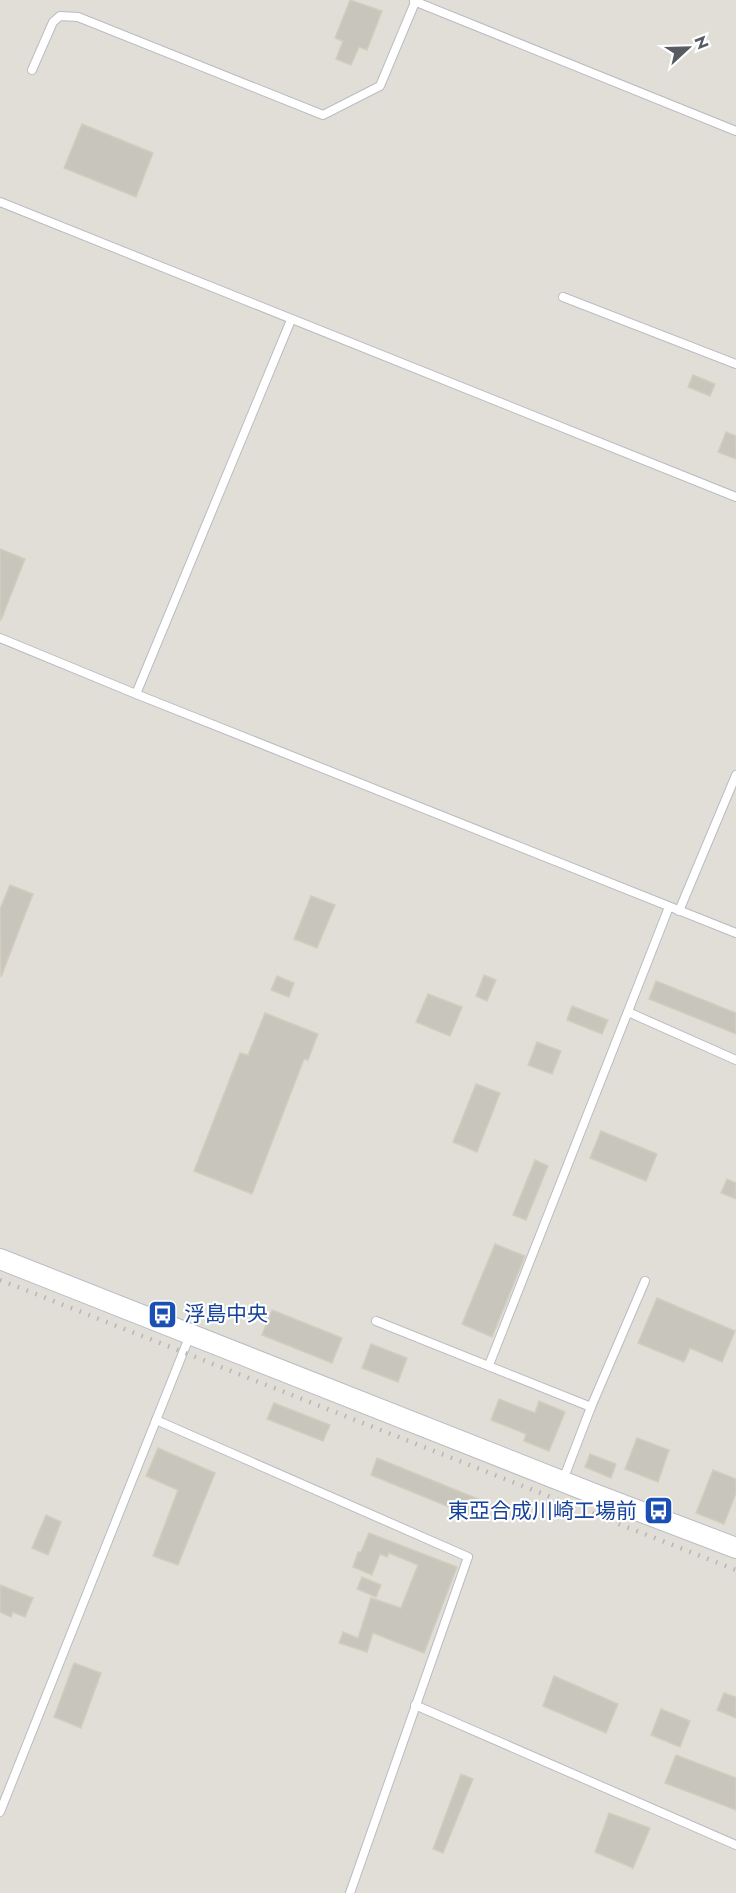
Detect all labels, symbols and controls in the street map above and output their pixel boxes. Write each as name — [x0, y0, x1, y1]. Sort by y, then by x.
north arrow — [658, 18, 718, 78]
text: N — [688, 32, 714, 53]
bus stop icon: 浮島中央 — [147, 1298, 179, 1330]
place label: 浮島中央 — [184, 1299, 268, 1329]
bus stop icon: 東亞合成川崎工場前 — [642, 1495, 674, 1527]
place label: 東亞合成川崎工場前 — [448, 1496, 637, 1526]

